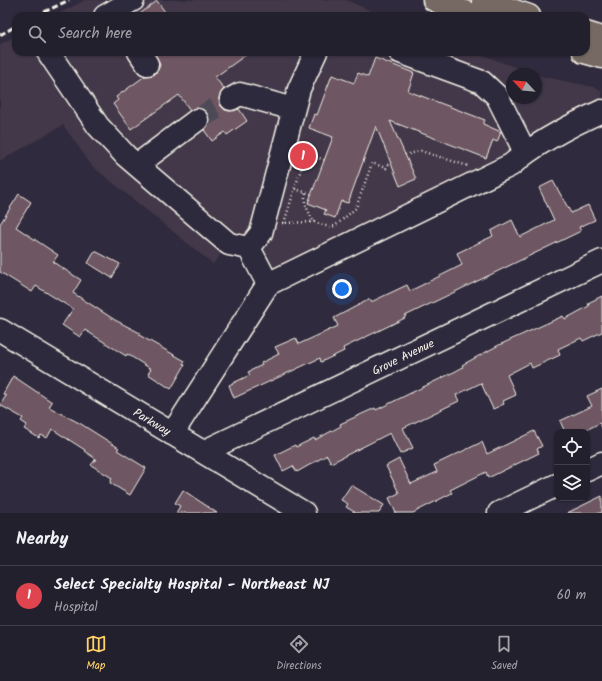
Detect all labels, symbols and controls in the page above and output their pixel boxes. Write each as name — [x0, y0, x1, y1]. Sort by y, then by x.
search box — [12, 12, 590, 56]
text: Search here — [58, 22, 132, 46]
icon: search — [26, 23, 48, 45]
north arrow — [506, 68, 542, 104]
pin: 1 — [290, 141, 316, 171]
your location — [332, 279, 352, 299]
street label: Grove Avenue — [369, 334, 438, 381]
street label: Parkway — [129, 404, 175, 441]
map controls — [554, 429, 590, 501]
button: locate — [554, 429, 590, 465]
button: layers — [554, 465, 590, 501]
text: Nearby — [16, 526, 68, 553]
text: Select Specialty Hospital - Northeast NJ — [54, 573, 329, 597]
text: 1 — [27, 585, 31, 606]
text: 60 m — [557, 585, 586, 606]
text: Hospital — [54, 597, 98, 618]
tab: Map — [85, 633, 107, 675]
tab: Directions — [276, 633, 322, 675]
tab: Saved — [491, 633, 517, 675]

